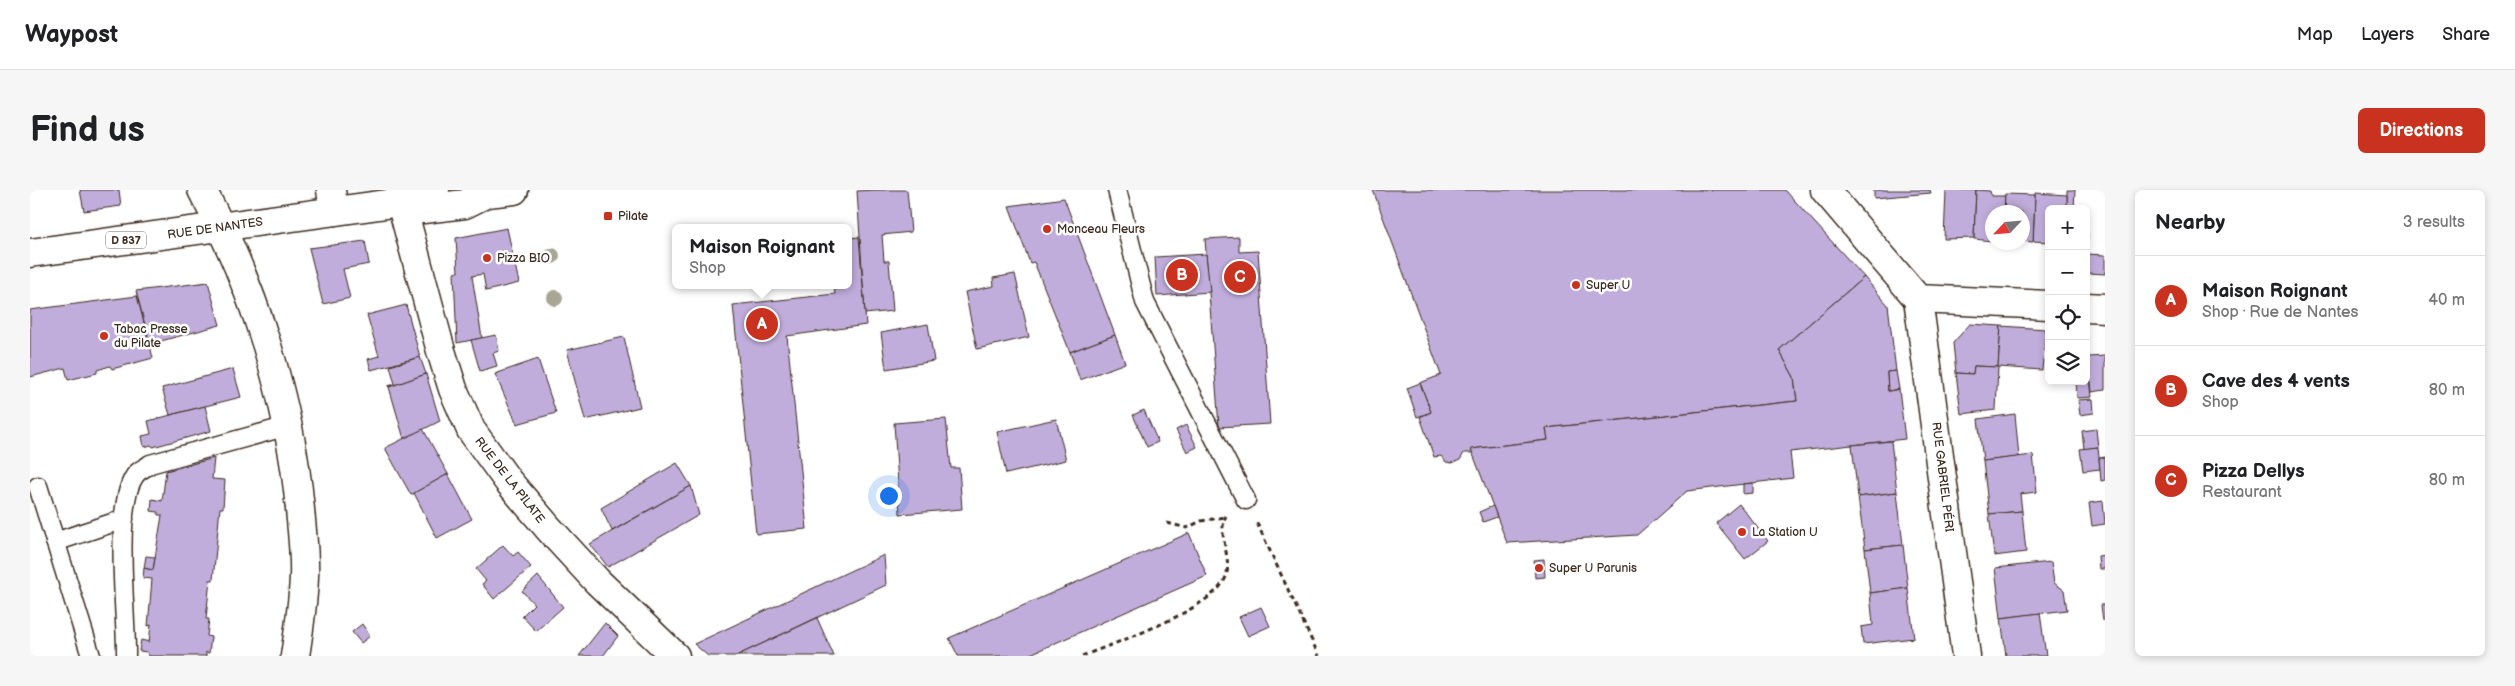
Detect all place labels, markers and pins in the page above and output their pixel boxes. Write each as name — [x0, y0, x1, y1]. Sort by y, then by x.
place label: Pilate — [618, 209, 648, 224]
marker: Pilate — [602, 210, 614, 222]
place label: Monceau Fleurs — [1057, 222, 1145, 237]
marker: Monceau Fleurs — [1041, 223, 1053, 235]
place label: Pizza BIO — [497, 251, 550, 266]
marker: Pizza BIO — [481, 252, 493, 264]
pin: B — [1166, 256, 1198, 294]
pin: C — [1224, 258, 1256, 296]
place label: Super U — [1586, 278, 1630, 293]
marker: Super U — [1570, 279, 1582, 291]
pin: A — [746, 305, 778, 343]
place label: Tabac Presse du Pilate — [114, 322, 188, 351]
marker: Tabac Presse du Pilate — [98, 330, 110, 342]
place label: La Station U — [1752, 525, 1818, 540]
marker: La Station U — [1736, 526, 1748, 538]
place label: Super U Parunis — [1549, 561, 1637, 576]
marker: Super U Parunis — [1533, 562, 1545, 574]

